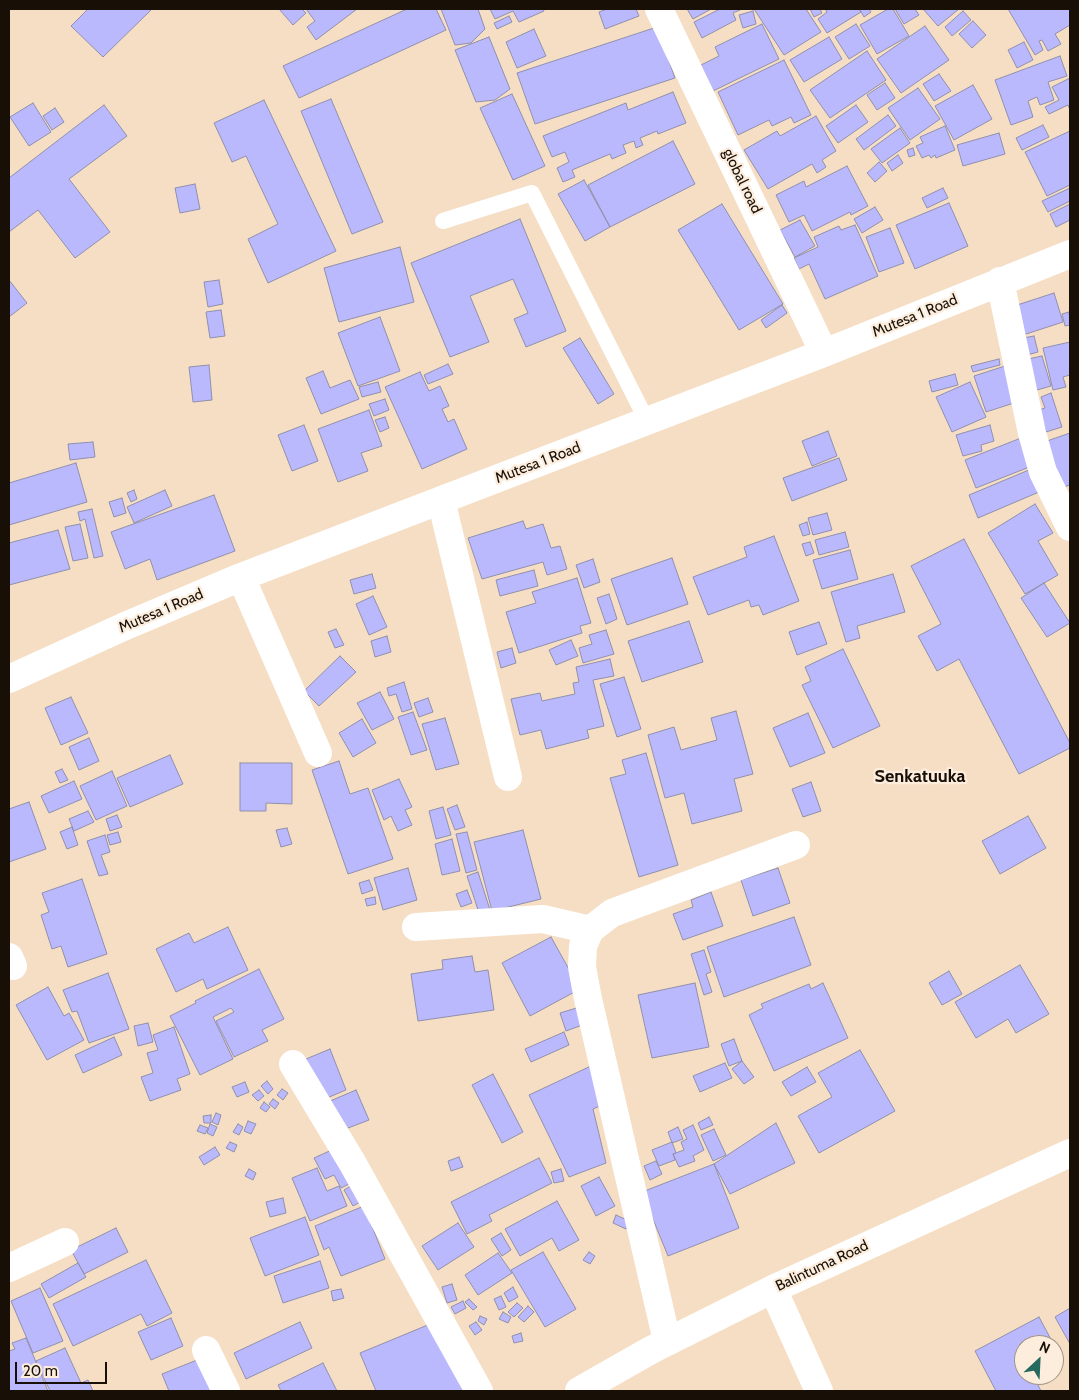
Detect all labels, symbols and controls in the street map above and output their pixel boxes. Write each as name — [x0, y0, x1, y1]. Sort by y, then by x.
street label: global road — [719, 146, 765, 216]
street label: Mutesa 1 Road — [870, 291, 960, 341]
street label: Mutesa 1 Road — [493, 438, 583, 488]
street label: Mutesa 1 Road — [116, 585, 206, 637]
district label: Senkatuuka — [875, 766, 965, 788]
street label: Balintuma Road — [773, 1237, 871, 1295]
north arrow — [1014, 1335, 1064, 1385]
text: N — [1037, 1337, 1053, 1358]
scale bar — [18, 1352, 110, 1384]
text: 20 m — [23, 1362, 58, 1380]

